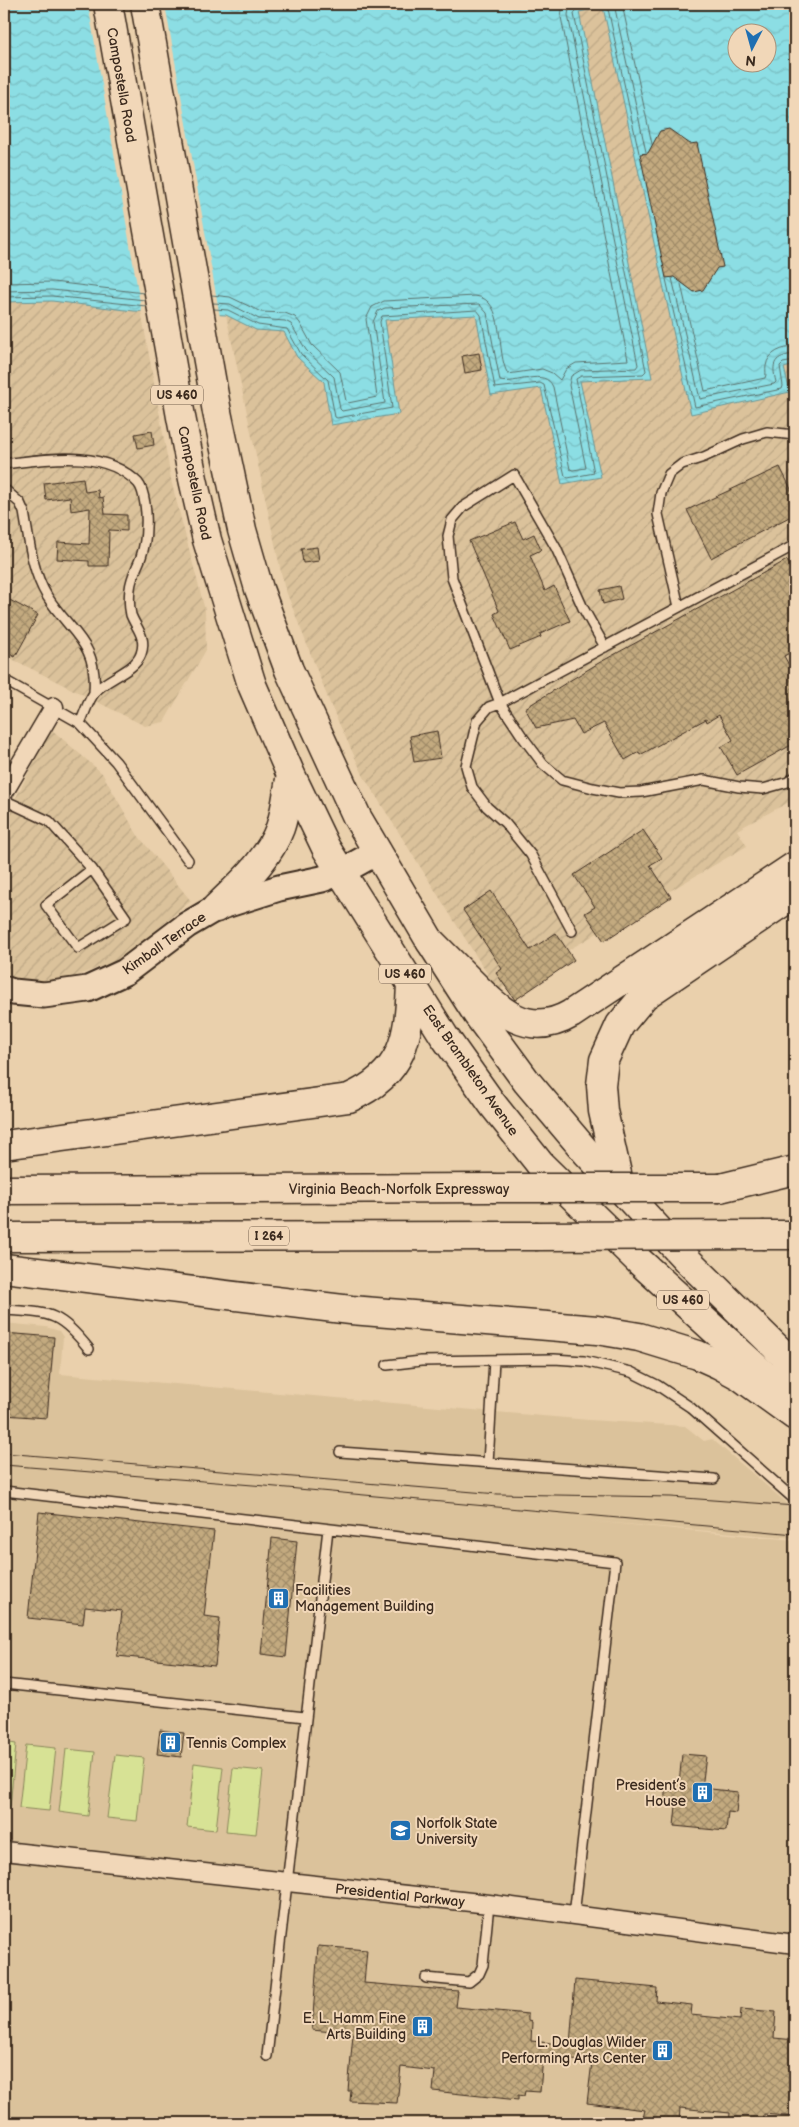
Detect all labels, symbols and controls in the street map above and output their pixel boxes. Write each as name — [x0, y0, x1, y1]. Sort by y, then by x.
north arrow — [726, 22, 776, 72]
street label: Campostella Road — [103, 26, 140, 144]
text: N — [745, 51, 757, 69]
road number: US 460 — [151, 386, 203, 404]
street label: Campostella Road — [174, 424, 215, 542]
street label: Kimball Terrace — [119, 908, 209, 979]
road number: US 460 — [379, 964, 431, 984]
street label: East Brambleton Avenue — [419, 1002, 522, 1139]
street label: Virginia Beach-Norfolk Expressway — [289, 1181, 510, 1198]
road number: I 264 — [249, 1226, 289, 1246]
road number: US 460 — [657, 1290, 709, 1310]
place label: Facilities Management Building — [295, 1582, 434, 1615]
building icon: Facilities Management Building — [267, 1586, 291, 1610]
building icon: Tennis Complex — [158, 1731, 182, 1755]
place label: Tennis Complex — [186, 1735, 287, 1752]
place label: President’s House — [616, 1777, 686, 1810]
building icon: President’s House — [690, 1781, 714, 1805]
place label: Norfolk State University — [416, 1815, 497, 1848]
school or university icon: Norfolk State University — [388, 1819, 412, 1843]
street label: Presidential Parkway — [334, 1880, 466, 1911]
place label: E. L. Hamm Fine Arts Building — [303, 2010, 406, 2043]
building icon: E. L. Hamm Fine Arts Building — [410, 2014, 434, 2038]
place label: L. Douglas Wilder Performing Arts Center — [501, 2034, 647, 2067]
building icon: L. Douglas Wilder Performing Arts Center — [650, 2038, 674, 2062]

